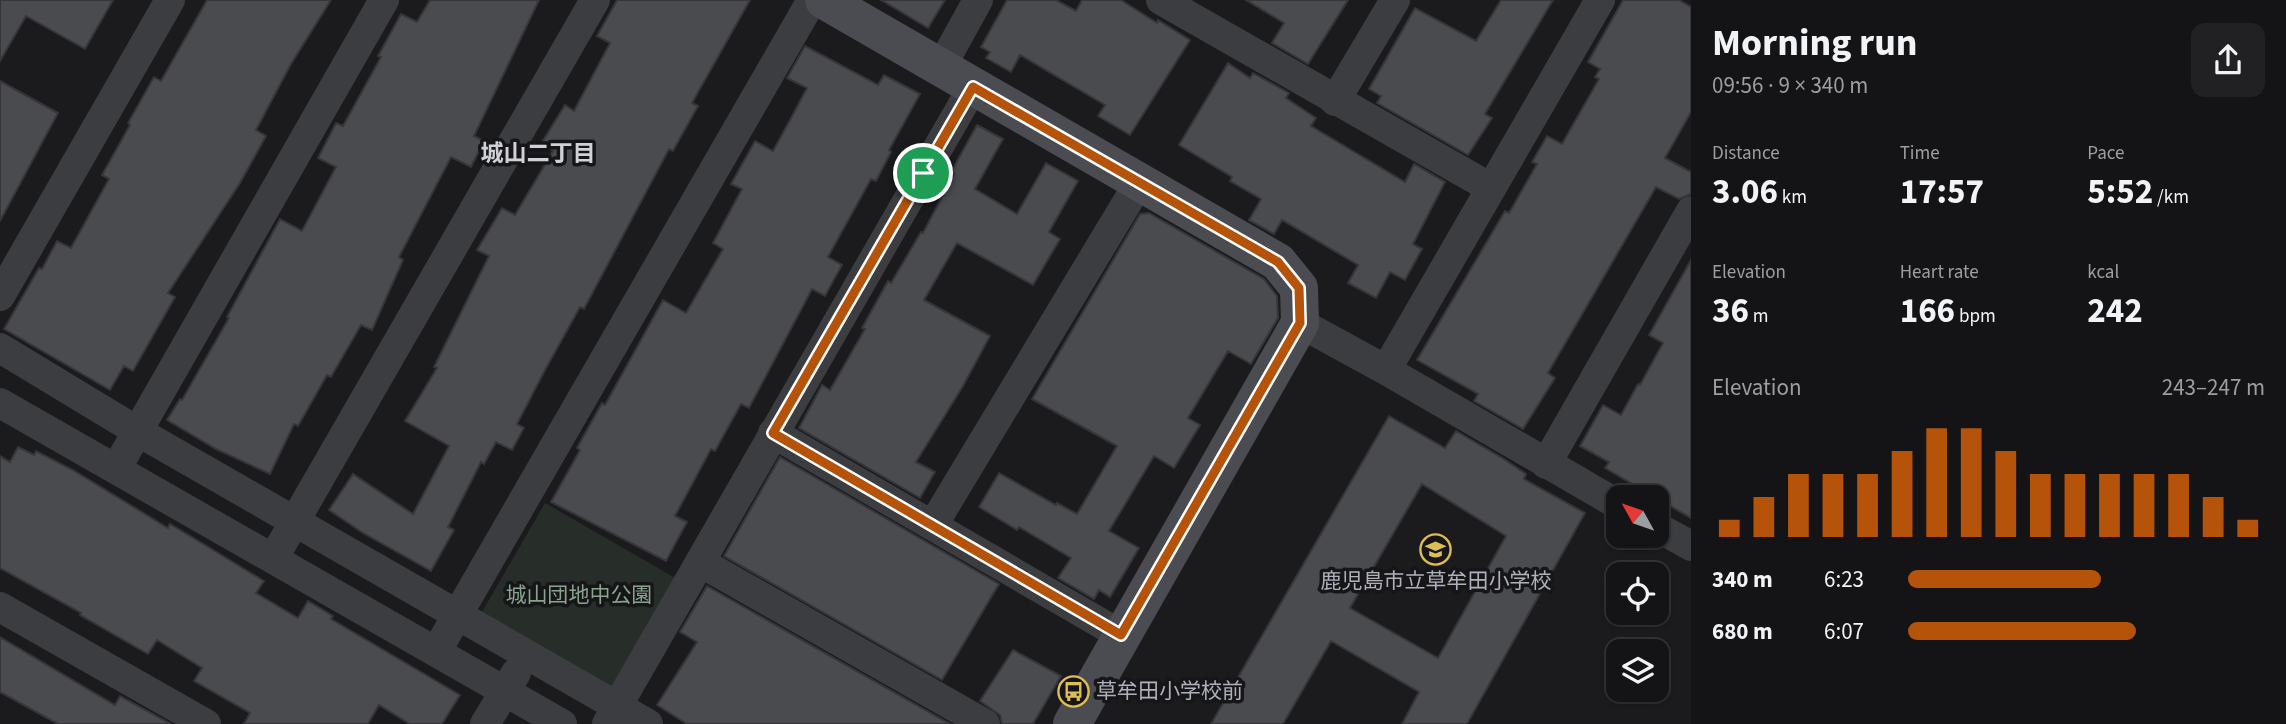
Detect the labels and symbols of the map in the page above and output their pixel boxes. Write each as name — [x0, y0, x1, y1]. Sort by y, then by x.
district label: 城山二丁目 — [481, 137, 596, 170]
pin — [893, 143, 953, 203]
north arrow — [1606, 485, 1670, 548]
school or university icon: 鹿児島市立草牟田小学校 — [1419, 532, 1453, 566]
place label: 鹿児島市立草牟田小学校 — [1321, 566, 1552, 596]
park label: 城山団地中公園 — [506, 580, 653, 610]
bus stop icon: 草牟田小学校前 — [1056, 674, 1090, 708]
place label: 草牟田小学校前 — [1096, 676, 1243, 706]

